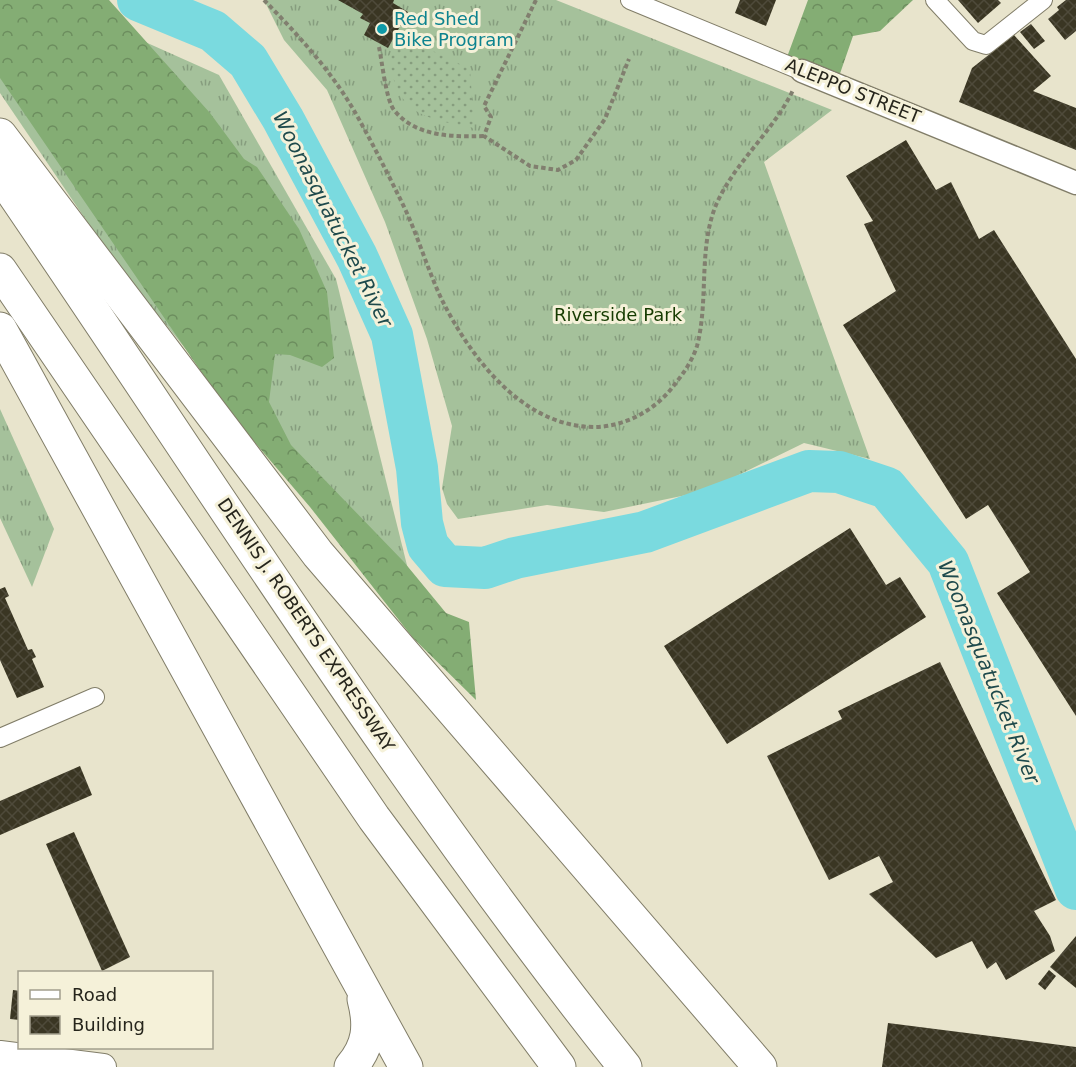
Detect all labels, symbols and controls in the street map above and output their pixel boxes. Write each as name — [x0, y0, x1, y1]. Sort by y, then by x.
place label: Red Shed Bike Program — [394, 8, 514, 50]
marker: Red Shed Bike Program — [375, 22, 389, 36]
street label: ALEPPO STREET — [783, 54, 925, 128]
water label: Woonasquatucket River — [268, 107, 399, 332]
park label: Riverside Park — [554, 304, 683, 325]
street label: DENNIS J. ROBERTS EXPRESSWAY — [214, 494, 400, 756]
water label: Woonasquatucket River — [933, 557, 1045, 789]
legend — [18, 971, 213, 1049]
text: Road — [72, 984, 117, 1005]
text: Building — [72, 1014, 145, 1035]

